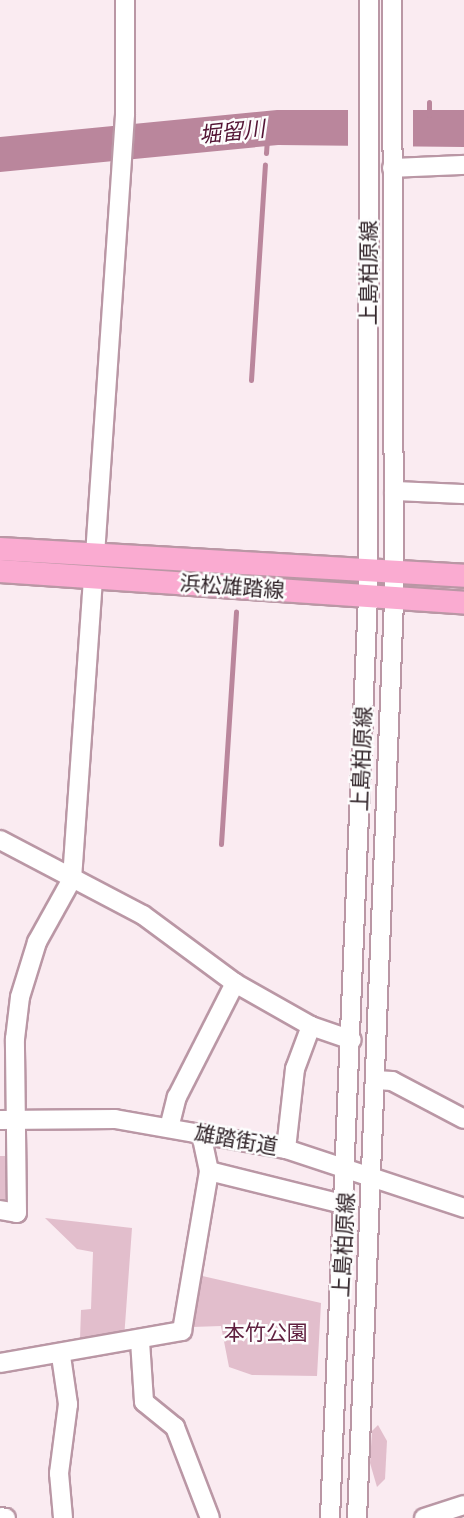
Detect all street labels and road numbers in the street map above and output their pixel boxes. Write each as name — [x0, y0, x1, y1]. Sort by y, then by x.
street label: 上島柏原線 — [356, 221, 382, 325]
street label: 浜松雄踏線 — [179, 571, 285, 603]
street label: 上島柏原線 — [348, 706, 376, 812]
street label: 雄踏街道 — [192, 1120, 280, 1160]
street label: 上島柏原線 — [329, 1192, 359, 1298]

